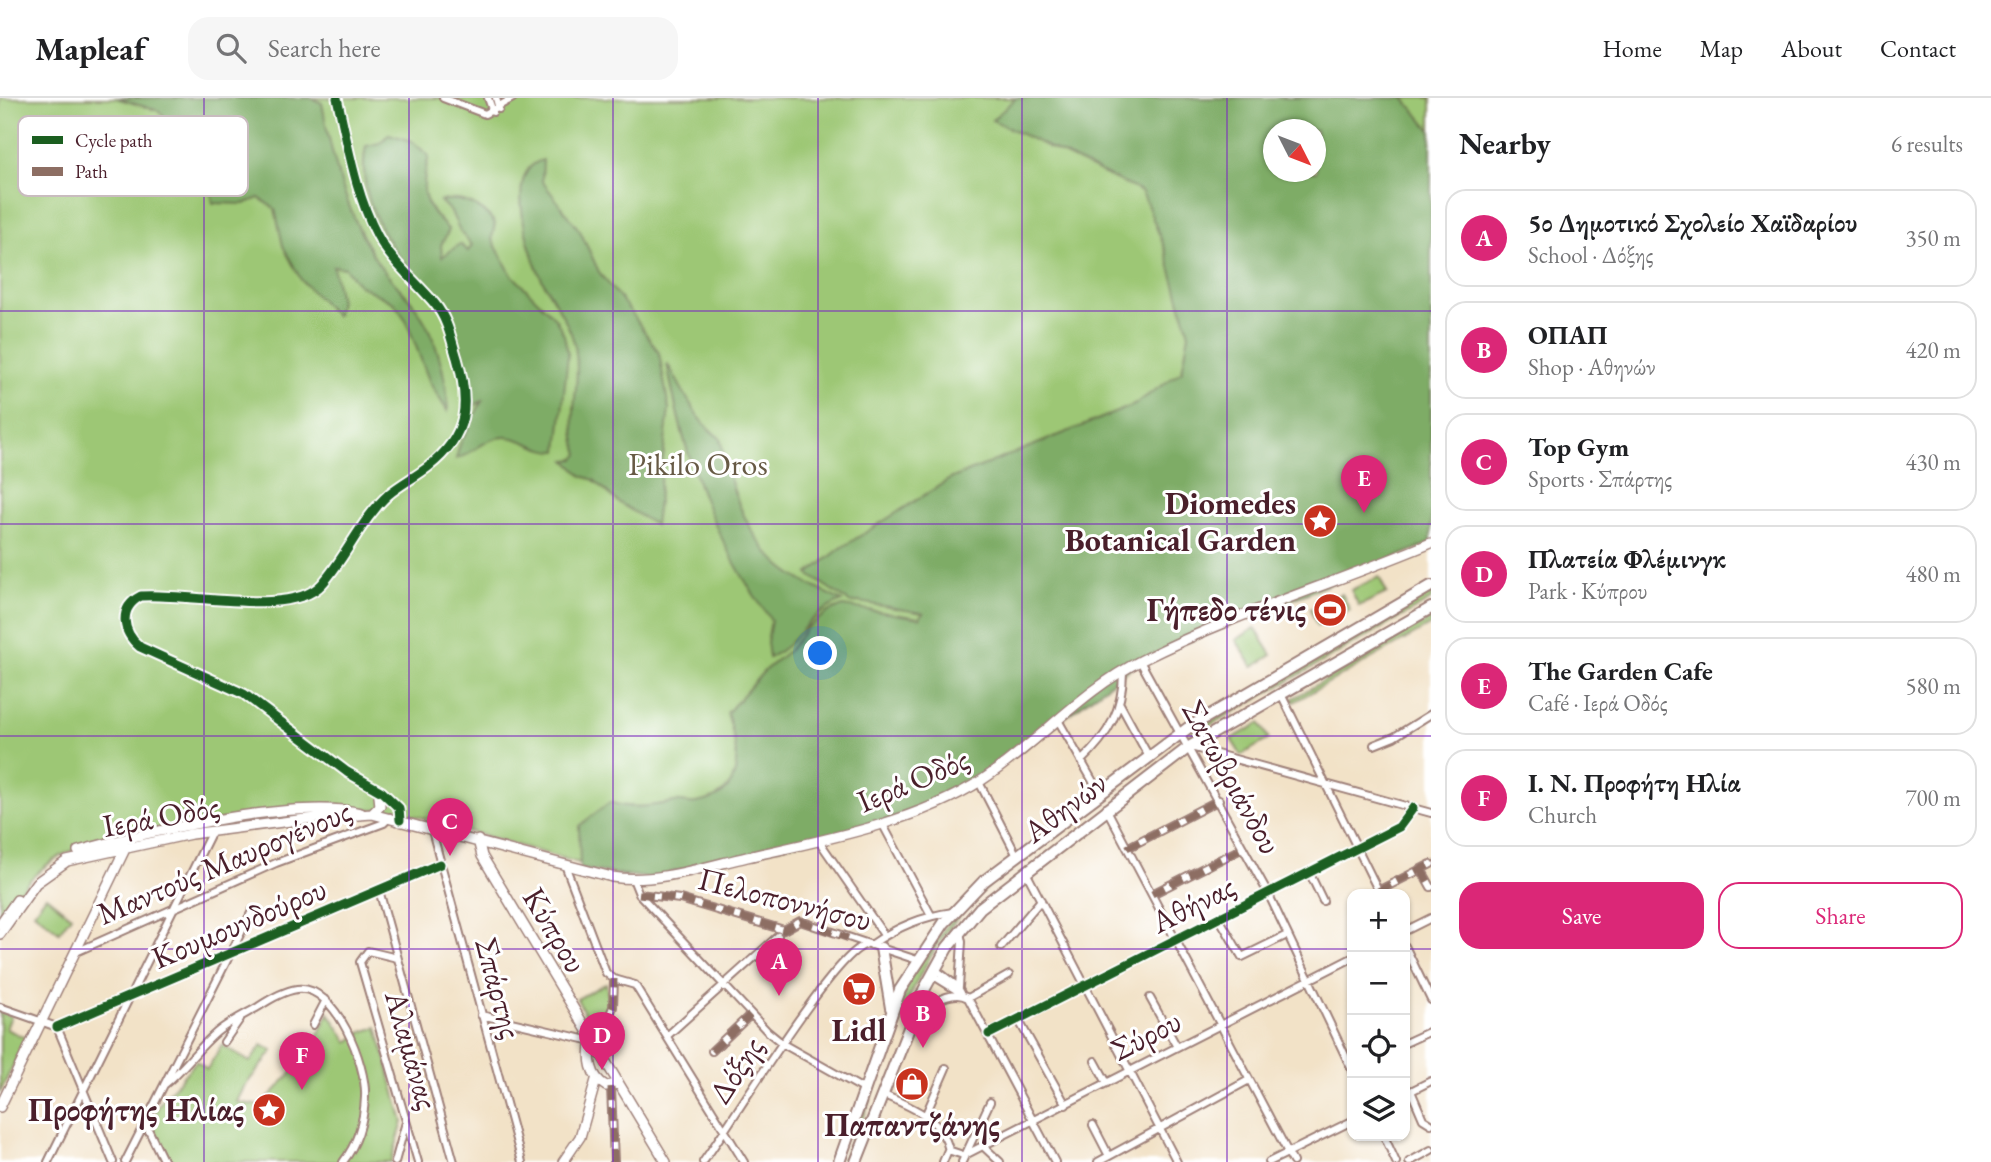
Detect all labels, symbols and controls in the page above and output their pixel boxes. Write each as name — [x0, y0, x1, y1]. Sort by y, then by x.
search box — [188, 17, 678, 80]
text: Mapleaf — [35, 27, 146, 70]
icon: search — [212, 29, 250, 67]
text: Search here — [268, 31, 381, 65]
text: Home — [1602, 33, 1662, 64]
text: Map — [1700, 33, 1743, 64]
text: About — [1781, 33, 1842, 64]
text: Contact — [1880, 33, 1956, 64]
legend — [18, 116, 248, 196]
north arrow — [1263, 119, 1326, 182]
text: Nearby — [1459, 124, 1551, 163]
text: Cycle path — [75, 128, 153, 153]
text: 6 results — [1891, 129, 1963, 159]
text: Path — [75, 159, 108, 184]
text: 5ο Δημοτικό Σχολείο Χαϊδαρίου — [1528, 206, 1857, 240]
text: A — [1476, 223, 1492, 253]
text: 350 m — [1905, 223, 1961, 253]
text: School · Δόξης — [1528, 240, 1654, 270]
text: ΟΠΑΠ — [1528, 318, 1608, 352]
text: B — [1477, 335, 1491, 365]
text: 420 m — [1905, 335, 1961, 365]
text: Shop · Αθηνών — [1528, 352, 1656, 382]
text: Top Gym — [1528, 430, 1629, 464]
park label: Pikilo Oros — [628, 443, 768, 485]
text: C — [1476, 447, 1492, 477]
text: 430 m — [1905, 447, 1961, 477]
pin: E — [1341, 455, 1387, 513]
text: Sports · Σπάρτης — [1528, 464, 1672, 494]
place label: Diomedes Botanical Garden — [1065, 482, 1296, 561]
place icon: Diomedes Botanical Garden — [1301, 502, 1339, 540]
text: Πλατεία Φλέμινγκ — [1528, 542, 1726, 576]
text: D — [1475, 559, 1493, 589]
text: 480 m — [1905, 559, 1961, 589]
text: Park · Κύπρου — [1528, 576, 1648, 606]
place label: Γήπεδο τένις — [1146, 589, 1306, 631]
sports icon: Γήπεδο τένις — [1311, 591, 1349, 629]
your location — [803, 636, 837, 670]
text: The Garden Cafe — [1528, 654, 1713, 688]
text: E — [1477, 671, 1491, 701]
text: 580 m — [1905, 671, 1961, 701]
text: Café · Ιερά Οδός — [1528, 688, 1668, 718]
street label: Σατωβριάνδου — [1172, 693, 1292, 861]
street label: Ιερά Οδός — [851, 738, 975, 822]
street label: Αθηνών — [1014, 762, 1115, 853]
text: Ι. Ν. Προφήτη Ηλία — [1528, 766, 1741, 800]
text: F — [1478, 783, 1490, 813]
text: 700 m — [1905, 783, 1961, 813]
street label: Ιερά Οδός — [99, 785, 223, 847]
street label: Μαντούς Μαυρογένους — [90, 789, 358, 935]
pin: C — [427, 798, 473, 856]
text: Church — [1528, 800, 1597, 830]
street label: Πελοποννήσου — [694, 857, 876, 941]
street label: Αθήνας — [1143, 865, 1242, 943]
street label: Κουμουνδούρου — [145, 867, 333, 979]
street label: Κύπρου — [513, 879, 597, 981]
button: Save — [1459, 882, 1704, 949]
button: Share — [1718, 882, 1963, 949]
map controls — [1347, 889, 1410, 1141]
button: + — [1347, 889, 1410, 952]
street label: Σπάρτης — [465, 933, 533, 1043]
pin: A — [756, 938, 802, 996]
button: − — [1347, 952, 1410, 1015]
supermarket icon: Lidl — [840, 970, 878, 1008]
street label: Αλαμάνας — [375, 985, 449, 1114]
pin: B — [900, 990, 946, 1048]
street label: Σύρου — [1104, 1000, 1188, 1070]
place label: Lidl — [831, 1009, 887, 1051]
pin: D — [579, 1012, 625, 1070]
button: locate — [1347, 1015, 1410, 1078]
street label: Δόξης — [699, 1028, 773, 1112]
pin: F — [279, 1032, 325, 1090]
shop icon: Παπαντζάνης — [893, 1065, 931, 1103]
button: layers — [1347, 1078, 1410, 1141]
place label: Προφήτης Ηλίας — [28, 1089, 244, 1131]
place icon: Προφήτης Ηλίας — [250, 1091, 288, 1129]
place label: Παπαντζάνης — [824, 1104, 1000, 1146]

